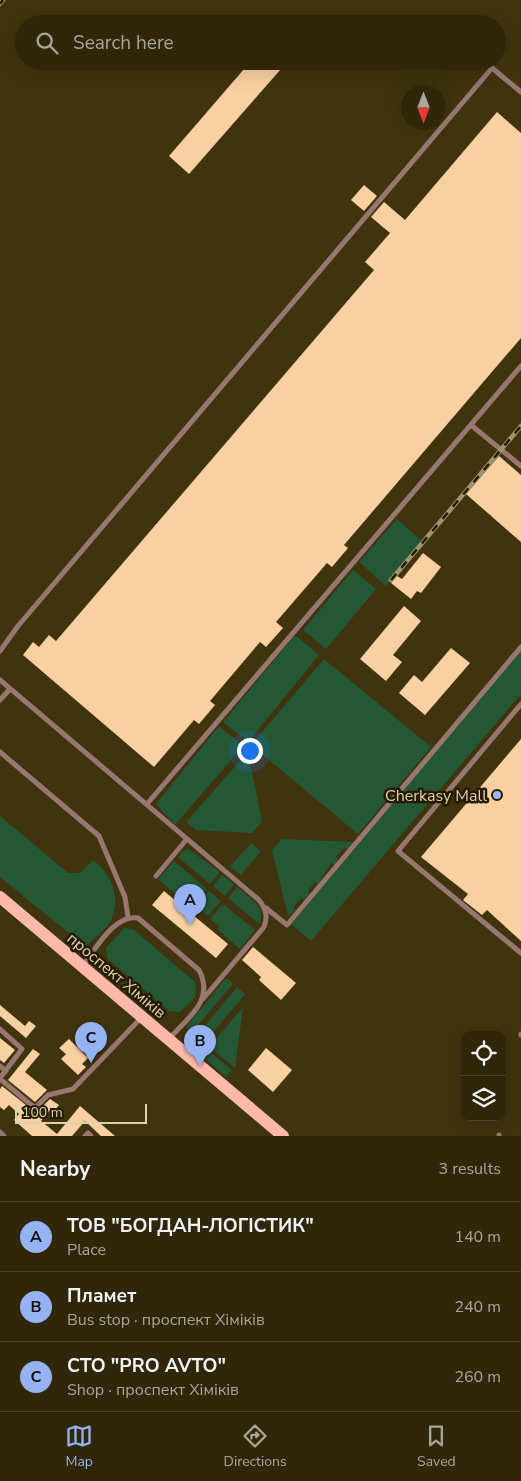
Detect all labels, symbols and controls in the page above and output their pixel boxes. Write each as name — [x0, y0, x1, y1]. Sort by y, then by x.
search box — [15, 15, 506, 70]
icon: search — [33, 29, 61, 57]
text: Search here — [73, 30, 174, 56]
north arrow — [401, 85, 446, 130]
your location — [237, 738, 263, 764]
place label: Cherkasy Mall — [385, 785, 487, 807]
marker: Cherkasy Mall — [491, 789, 503, 801]
pin: A — [174, 884, 206, 925]
street label: проспект Хіміків — [62, 928, 171, 1024]
pin: C — [75, 1022, 107, 1063]
pin: B — [184, 1025, 216, 1066]
map controls — [461, 1031, 506, 1121]
button: locate — [461, 1031, 506, 1076]
button: layers — [461, 1076, 506, 1121]
scale bar — [15, 1101, 148, 1124]
text: 100 m — [22, 1103, 63, 1122]
text: Nearby — [20, 1155, 90, 1183]
text: 3 results — [439, 1158, 501, 1180]
text: ТОВ "БОГДАН-ЛОГІСТИК" — [67, 1213, 314, 1239]
text: A — [30, 1226, 42, 1248]
text: 140 m — [454, 1226, 501, 1248]
text: Place — [67, 1239, 106, 1261]
text: Пламет — [67, 1283, 136, 1309]
text: B — [30, 1296, 42, 1318]
text: 240 m — [454, 1296, 501, 1318]
text: Bus stop · проспект Хіміків — [67, 1309, 265, 1331]
text: СТО "PRO AVTO" — [67, 1353, 226, 1379]
text: C — [31, 1366, 41, 1388]
text: 260 m — [454, 1366, 501, 1388]
text: Shop · проспект Хіміків — [67, 1379, 239, 1401]
tab: Map — [65, 1422, 93, 1471]
tab: Directions — [224, 1422, 287, 1471]
tab: Saved — [417, 1422, 456, 1471]

